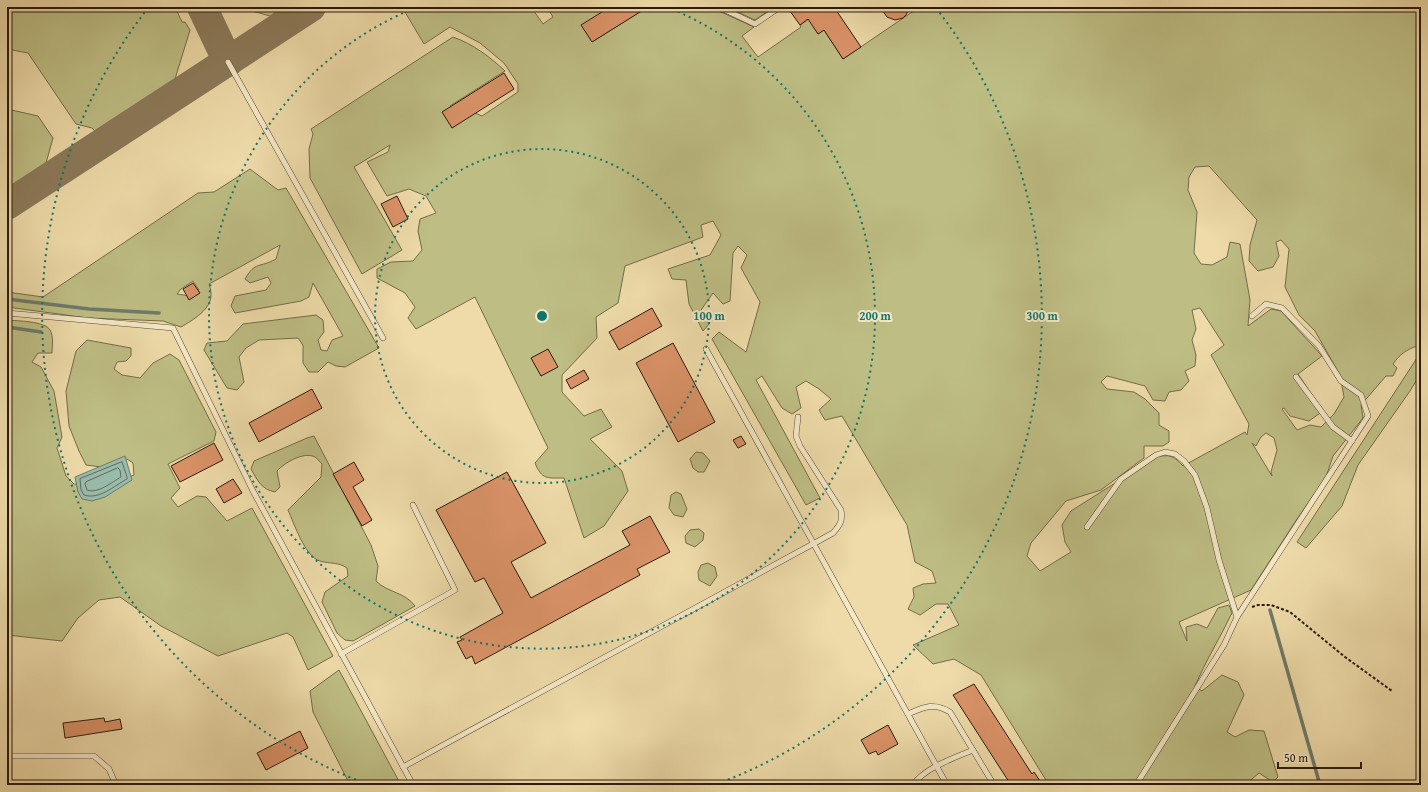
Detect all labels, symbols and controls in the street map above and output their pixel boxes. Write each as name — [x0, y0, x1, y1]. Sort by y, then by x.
text: 100 m — [693, 307, 726, 324]
text: 200 m — [859, 307, 892, 324]
text: 300 m — [1026, 307, 1059, 324]
centre of rings — [535, 309, 549, 323]
scale bar — [1278, 744, 1361, 770]
text: 50 m — [1284, 749, 1308, 766]

